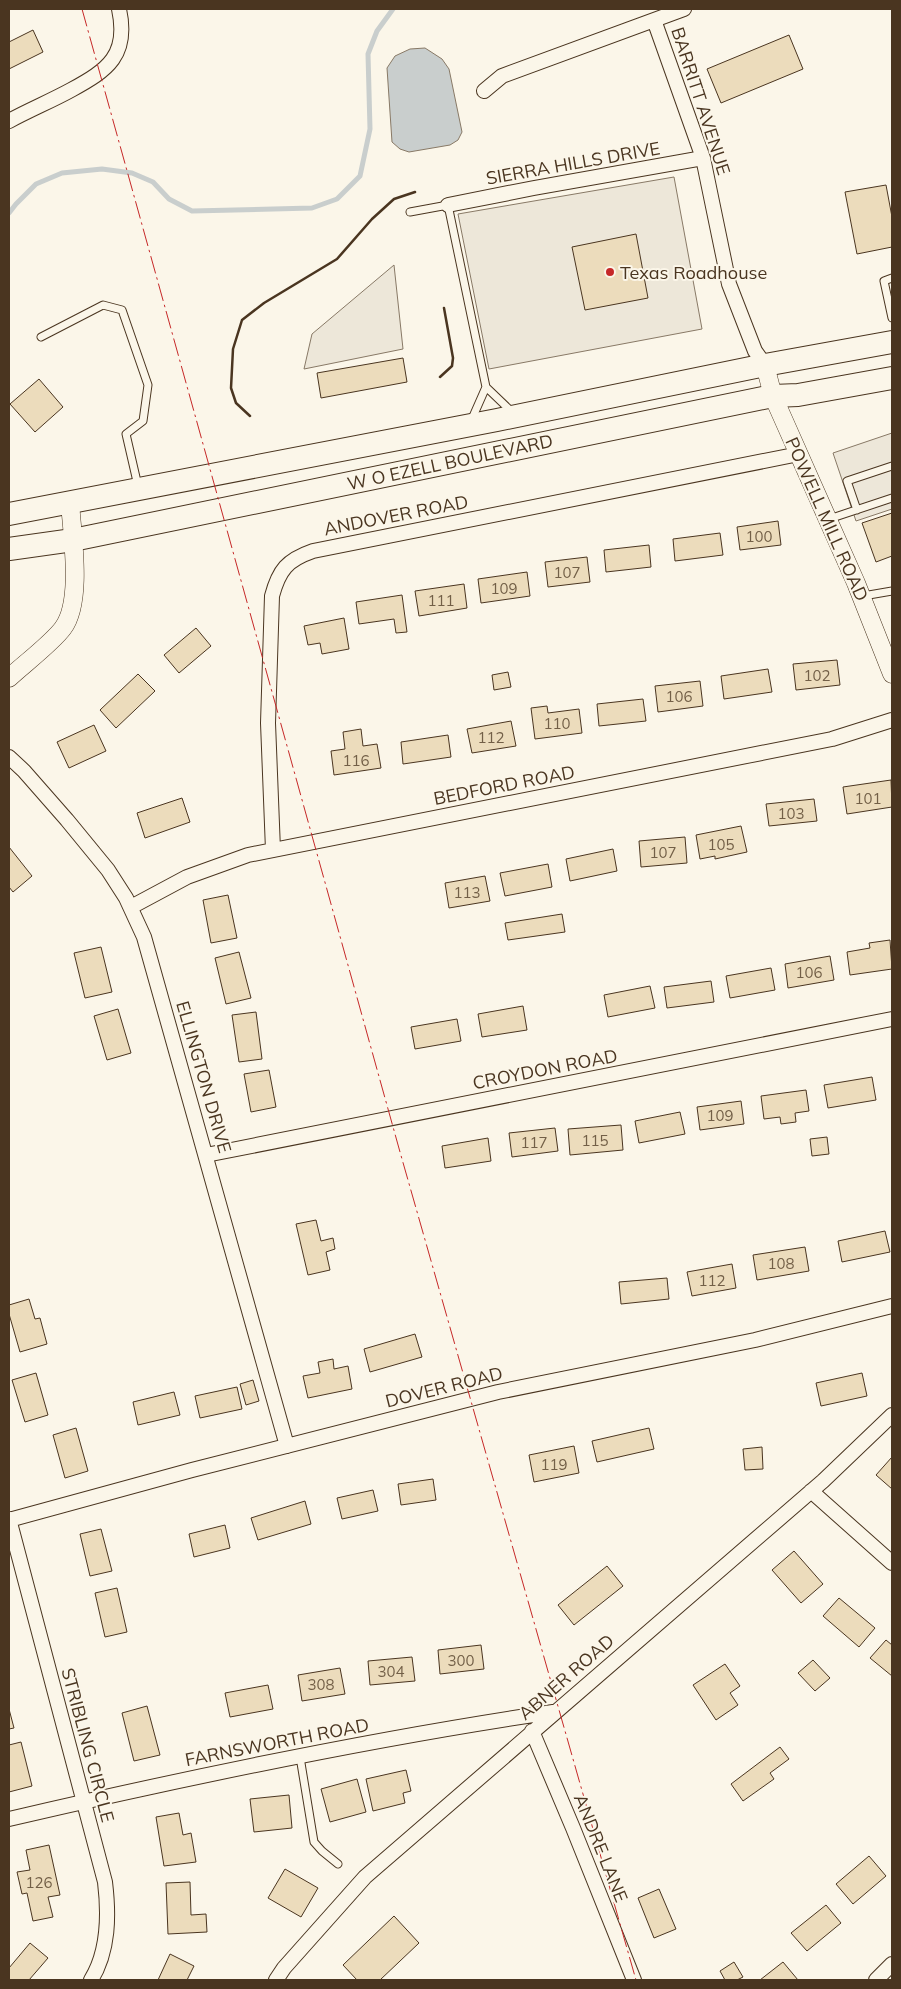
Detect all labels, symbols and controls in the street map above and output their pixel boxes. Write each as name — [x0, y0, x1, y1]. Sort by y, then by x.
street label: BARRITT AVENUE — [666, 24, 736, 178]
street label: SIERRA HILLS DRIVE — [484, 136, 662, 190]
place label: Texas Roadhouse — [620, 261, 767, 284]
marker: Texas Roadhouse — [604, 266, 616, 278]
street label: W O EZELL BOULEVARD — [345, 429, 555, 495]
street label: POWELL MILL ROAD — [780, 433, 874, 605]
street label: ANDOVER ROAD — [322, 490, 470, 540]
house number: 100 — [745, 527, 773, 546]
house number: 107 — [553, 563, 581, 582]
house number: 109 — [490, 579, 518, 598]
house number: 111 — [427, 591, 455, 610]
house number: 102 — [803, 666, 831, 685]
house number: 106 — [665, 687, 693, 706]
house number: 110 — [543, 714, 571, 733]
house number: 112 — [477, 728, 505, 747]
house number: 116 — [342, 751, 370, 770]
street label: BEDFORD ROAD — [431, 760, 577, 810]
house number: 101 — [854, 789, 882, 808]
house number: 103 — [777, 804, 805, 823]
house number: 105 — [707, 835, 735, 854]
house number: 107 — [649, 843, 677, 862]
house number: 113 — [453, 883, 481, 902]
house number: 106 — [795, 963, 823, 982]
street label: ELLINGTON DRIVE — [171, 998, 237, 1156]
street label: CROYDON ROAD — [471, 1044, 619, 1094]
house number: 109 — [706, 1106, 734, 1125]
house number: 115 — [581, 1131, 609, 1150]
house number: 117 — [520, 1133, 548, 1152]
house number: 108 — [767, 1254, 795, 1273]
house number: 112 — [698, 1271, 726, 1290]
street label: DOVER ROAD — [383, 1361, 505, 1413]
house number: 119 — [540, 1455, 568, 1474]
street label: ABNER ROAD — [513, 1629, 619, 1725]
house number: 300 — [447, 1651, 475, 1670]
house number: 304 — [377, 1662, 405, 1681]
street label: STRIBLING CIRCLE — [56, 1665, 120, 1825]
house number: 308 — [307, 1675, 335, 1694]
street label: FARNSWORTH ROAD — [183, 1713, 371, 1771]
street label: ANDRE LANE — [569, 1791, 633, 1905]
house number: 126 — [25, 1873, 53, 1892]

